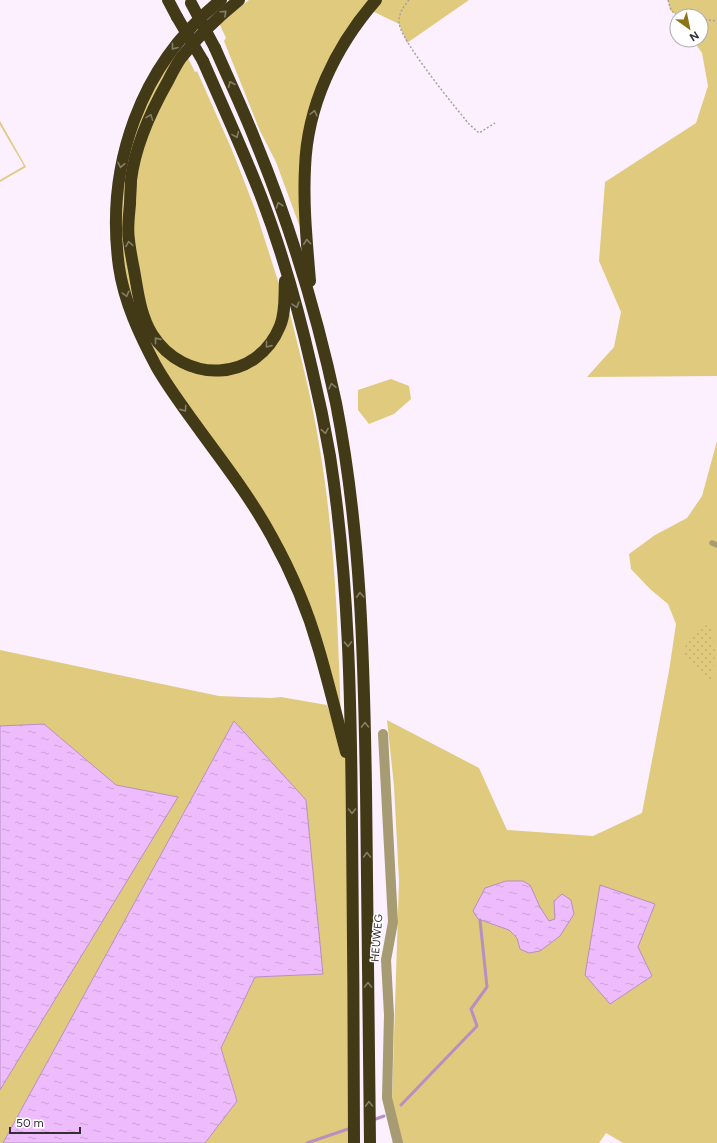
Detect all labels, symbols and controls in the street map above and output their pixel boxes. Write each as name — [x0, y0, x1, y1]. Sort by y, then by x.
north arrow — [669, 8, 709, 48]
one-way arrow — [219, 10, 227, 17]
text: N — [687, 28, 701, 44]
one-way arrow — [172, 43, 179, 50]
one-way arrow — [228, 81, 236, 89]
one-way arrow — [309, 109, 318, 116]
one-way arrow — [145, 114, 153, 121]
one-way arrow — [231, 131, 239, 138]
one-way arrow — [118, 162, 126, 168]
one-way arrow — [276, 201, 284, 208]
one-way arrow — [303, 239, 312, 245]
one-way arrow — [125, 241, 134, 248]
one-way arrow — [121, 290, 129, 297]
one-way arrow — [291, 301, 300, 308]
one-way arrow — [155, 338, 162, 345]
one-way arrow — [266, 340, 273, 347]
one-way arrow — [328, 382, 336, 389]
one-way arrow — [179, 405, 187, 412]
one-way arrow — [321, 428, 329, 435]
one-way arrow — [355, 592, 364, 598]
one-way arrow — [344, 641, 352, 647]
one-way arrow — [361, 722, 369, 728]
one-way arrow — [347, 808, 356, 814]
one-way arrow — [362, 852, 371, 858]
street label: HEUWEG — [368, 914, 386, 962]
one-way arrow — [364, 982, 372, 988]
one-way arrow — [365, 1101, 373, 1107]
scale bar — [10, 1109, 80, 1135]
text: 50 m — [16, 1116, 44, 1130]

